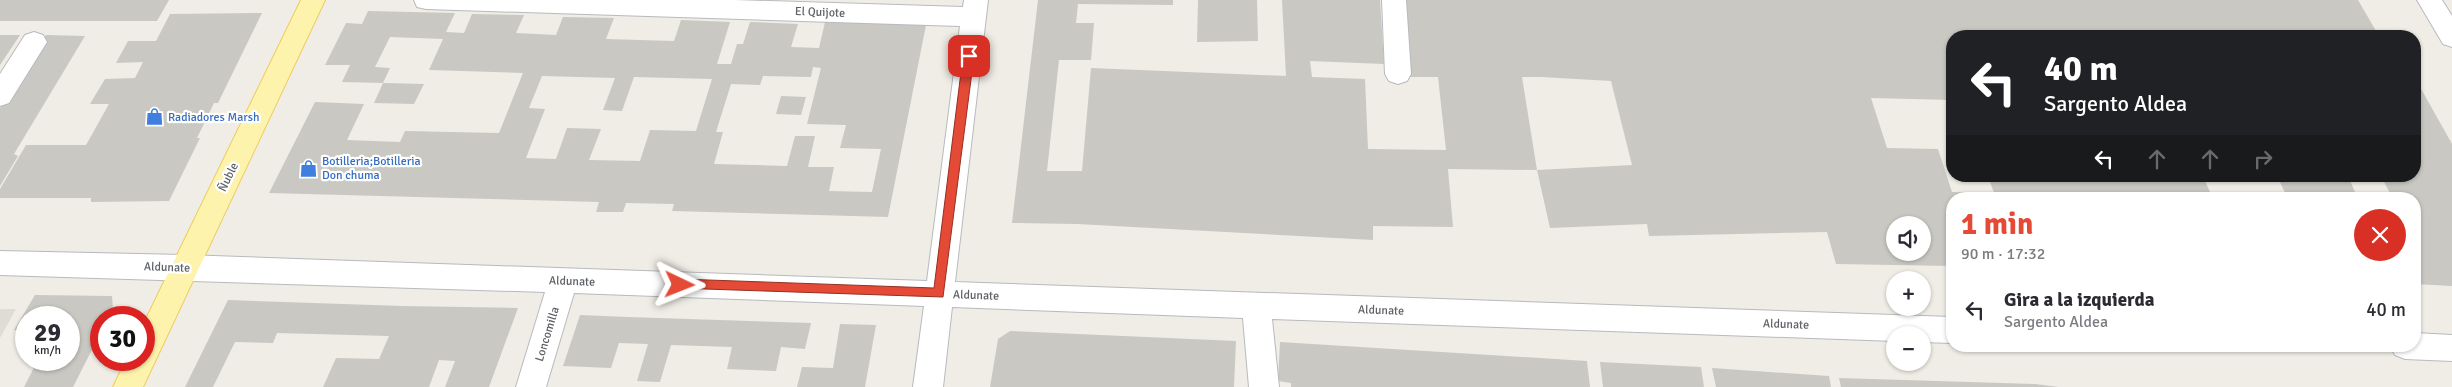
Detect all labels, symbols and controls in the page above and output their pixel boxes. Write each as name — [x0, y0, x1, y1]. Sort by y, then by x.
street label: El Quijote — [795, 4, 845, 21]
pin — [948, 35, 990, 77]
icon: arrive — [955, 42, 983, 70]
text: 40 m — [2044, 47, 2118, 90]
icon: left — [1961, 50, 2026, 115]
text: Sargento Aldea — [2044, 90, 2187, 117]
shop icon: Radiadores Marsh — [144, 107, 164, 127]
place label: Radiadores Marsh — [168, 110, 259, 125]
icon: left — [2090, 145, 2118, 173]
icon: ahead — [2143, 145, 2171, 173]
icon: ahead — [2196, 145, 2224, 173]
icon: right — [2249, 145, 2277, 173]
place label: Botilleria;Botilleria Don chuma — [322, 154, 421, 183]
shop icon: Botilleria;Botilleria Don chuma — [298, 158, 318, 178]
street label: Ñuble — [215, 160, 242, 194]
text: 1 min — [1961, 206, 2033, 243]
button: close — [2354, 209, 2406, 261]
map controls — [1886, 216, 1931, 371]
button: sound — [1886, 216, 1931, 261]
text: 90 m · 17:32 — [1961, 244, 2045, 264]
position arrow — [653, 258, 705, 310]
street label: Aldunate — [144, 259, 190, 276]
button: + — [1886, 271, 1931, 316]
street label: Aldunate — [549, 273, 595, 290]
street label: Aldunate — [953, 287, 999, 304]
text: Gira a la izquierda — [2004, 288, 2154, 312]
icon: left — [1961, 296, 1989, 324]
text: 40 m — [2366, 298, 2406, 322]
street label: Aldunate — [1358, 302, 1404, 319]
street label: Loncomilla — [532, 305, 563, 363]
speed limit sign: 30 — [90, 306, 155, 371]
text: Sargento Aldea — [2004, 312, 2108, 332]
street label: Aldunate — [1763, 316, 1809, 333]
text: 29 — [34, 317, 61, 348]
button: − — [1886, 326, 1931, 371]
text: km/h — [34, 343, 61, 358]

